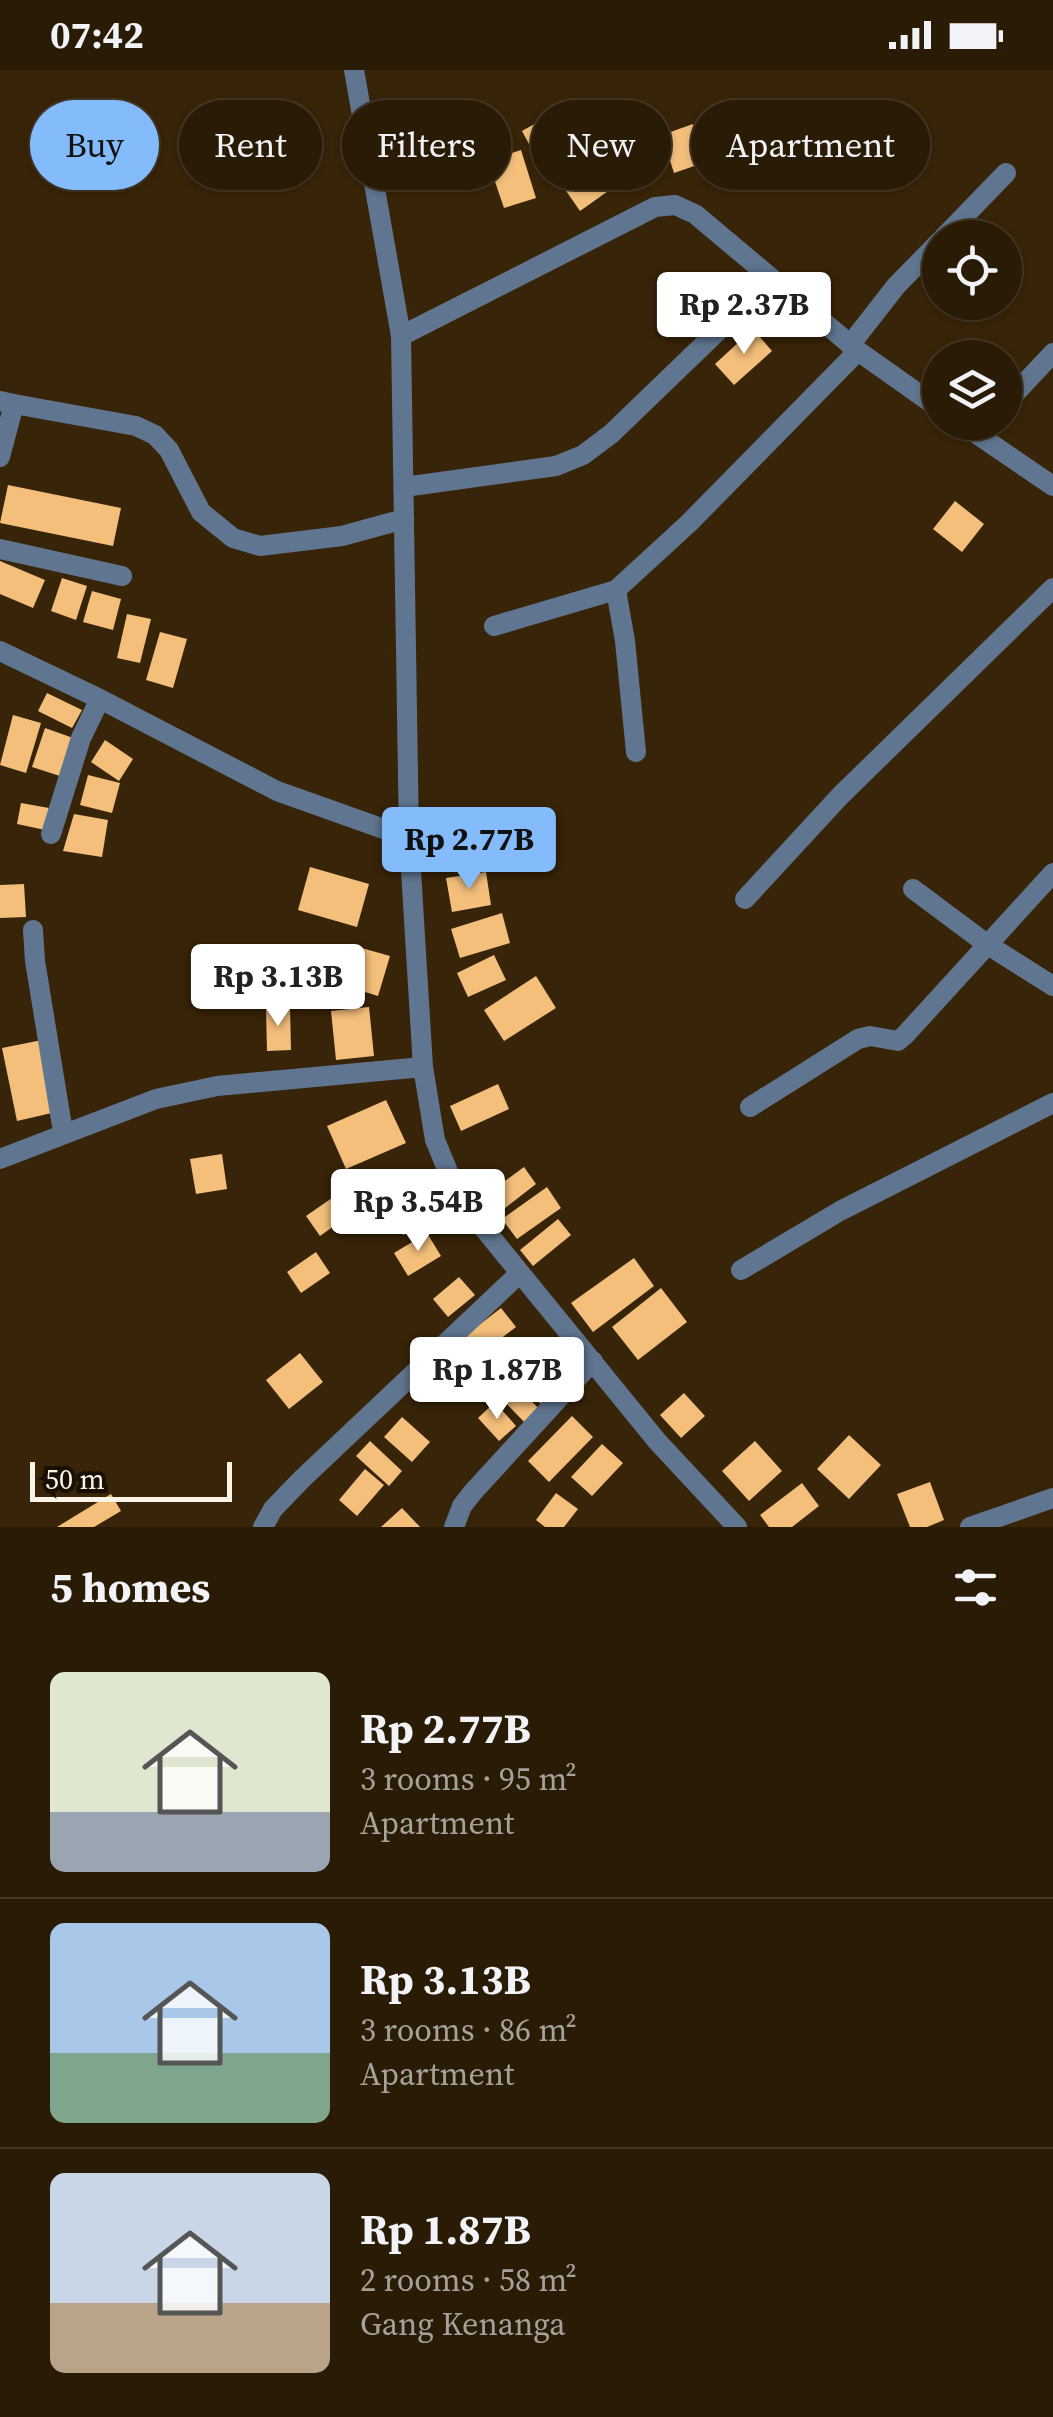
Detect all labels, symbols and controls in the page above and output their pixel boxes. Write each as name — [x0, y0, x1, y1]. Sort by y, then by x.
text: 07:42 — [50, 9, 144, 61]
chip: Buy — [30, 100, 159, 190]
chip: Rent — [179, 100, 322, 190]
chip: Filters — [342, 100, 511, 190]
chip: New — [531, 100, 671, 190]
chip: Apartment — [691, 100, 930, 190]
map controls — [922, 220, 1022, 440]
button: locate — [922, 220, 1022, 320]
pin: Rp 2.37B — [641, 272, 847, 357]
text: Rp 2.37B — [679, 282, 809, 326]
button: layers — [922, 340, 1022, 440]
pin: Rp 2.77B — [366, 807, 572, 892]
text: Rp 2.77B — [404, 817, 534, 861]
pin: Rp 3.13B — [175, 944, 381, 1029]
text: Rp 3.13B — [213, 954, 343, 998]
pin: Rp 3.54B — [315, 1169, 521, 1254]
text: Rp 3.54B — [353, 1179, 483, 1223]
pin: Rp 1.87B — [394, 1337, 600, 1422]
text: Rp 1.87B — [432, 1347, 562, 1391]
scale bar — [30, 1457, 232, 1502]
text: 50 m — [45, 1460, 105, 1498]
text: 5 homes — [50, 1558, 210, 1616]
icon: filters — [948, 1560, 1003, 1615]
text: Rp 2.77B — [360, 1699, 531, 1757]
icon: home — [130, 1712, 250, 1832]
text: 3 rooms · 95 m² — [360, 1757, 577, 1801]
text: Apartment — [360, 1801, 514, 1845]
text: Rp 3.13B — [360, 1950, 531, 2008]
icon: home — [130, 1963, 250, 2083]
text: 3 rooms · 86 m² — [360, 2008, 577, 2052]
text: Apartment — [360, 2052, 514, 2096]
text: Rp 1.87B — [360, 2200, 531, 2258]
icon: home — [130, 2213, 250, 2333]
text: 2 rooms · 58 m² — [360, 2258, 577, 2302]
text: Gang Kenanga — [360, 2302, 566, 2346]

